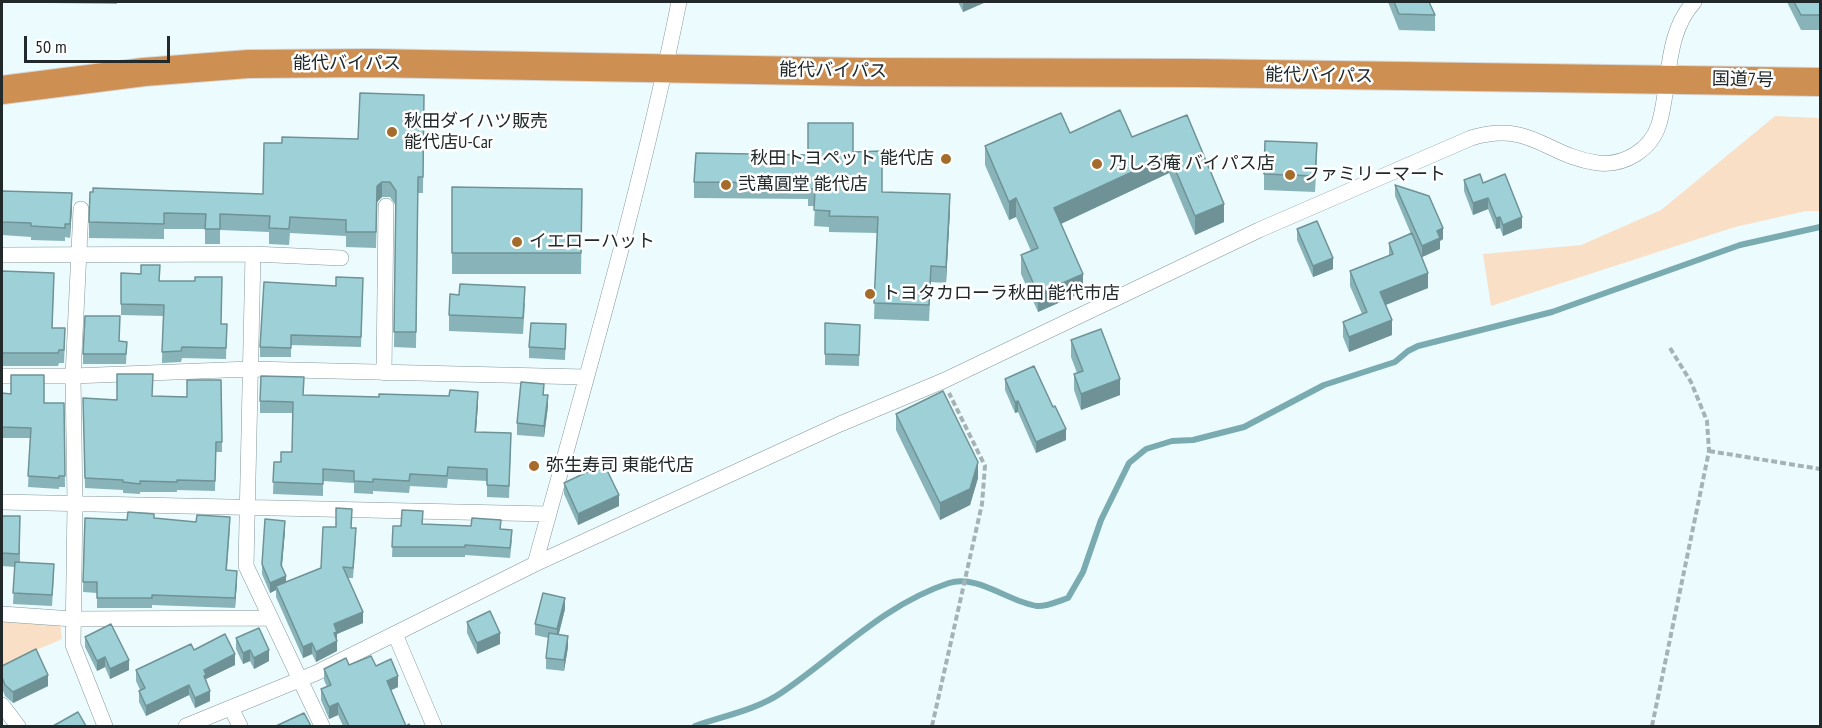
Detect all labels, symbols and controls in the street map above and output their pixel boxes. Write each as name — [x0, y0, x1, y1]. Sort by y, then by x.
scale bar — [27, 24, 172, 62]
text: 50 m — [35, 35, 67, 58]
street label: 能代バイパス — [293, 53, 401, 75]
street label: 能代バイパス — [779, 59, 887, 83]
street label: 能代バイパス — [1265, 64, 1373, 88]
street label: 国道7号 — [1712, 69, 1774, 91]
place label: 秋田ダイハツ販売 能代店U-Car — [404, 111, 548, 154]
marker: 秋田ダイハツ販売 能代店U-Car — [385, 125, 399, 139]
place label: 秋田トヨペット 能代店 — [750, 148, 934, 170]
marker: 秋田トヨペット 能代店 — [939, 152, 953, 166]
place label: 乃しろ庵 バイパス店 — [1109, 153, 1275, 175]
marker: 乃しろ庵 バイパス店 — [1090, 157, 1104, 171]
place label: ファミリーマート — [1302, 164, 1446, 186]
marker: ファミリーマート — [1283, 168, 1297, 182]
place label: 弐萬圓堂 能代店 — [738, 174, 868, 196]
marker: 弐萬圓堂 能代店 — [719, 178, 733, 192]
place label: イエローハット — [529, 231, 655, 253]
marker: イエローハット — [510, 235, 524, 249]
place label: トヨタカローラ秋田 能代市店 — [882, 283, 1120, 305]
marker: トヨタカローラ秋田 能代市店 — [863, 287, 877, 301]
place label: 弥生寿司 東能代店 — [546, 455, 694, 477]
marker: 弥生寿司 東能代店 — [527, 459, 541, 473]

